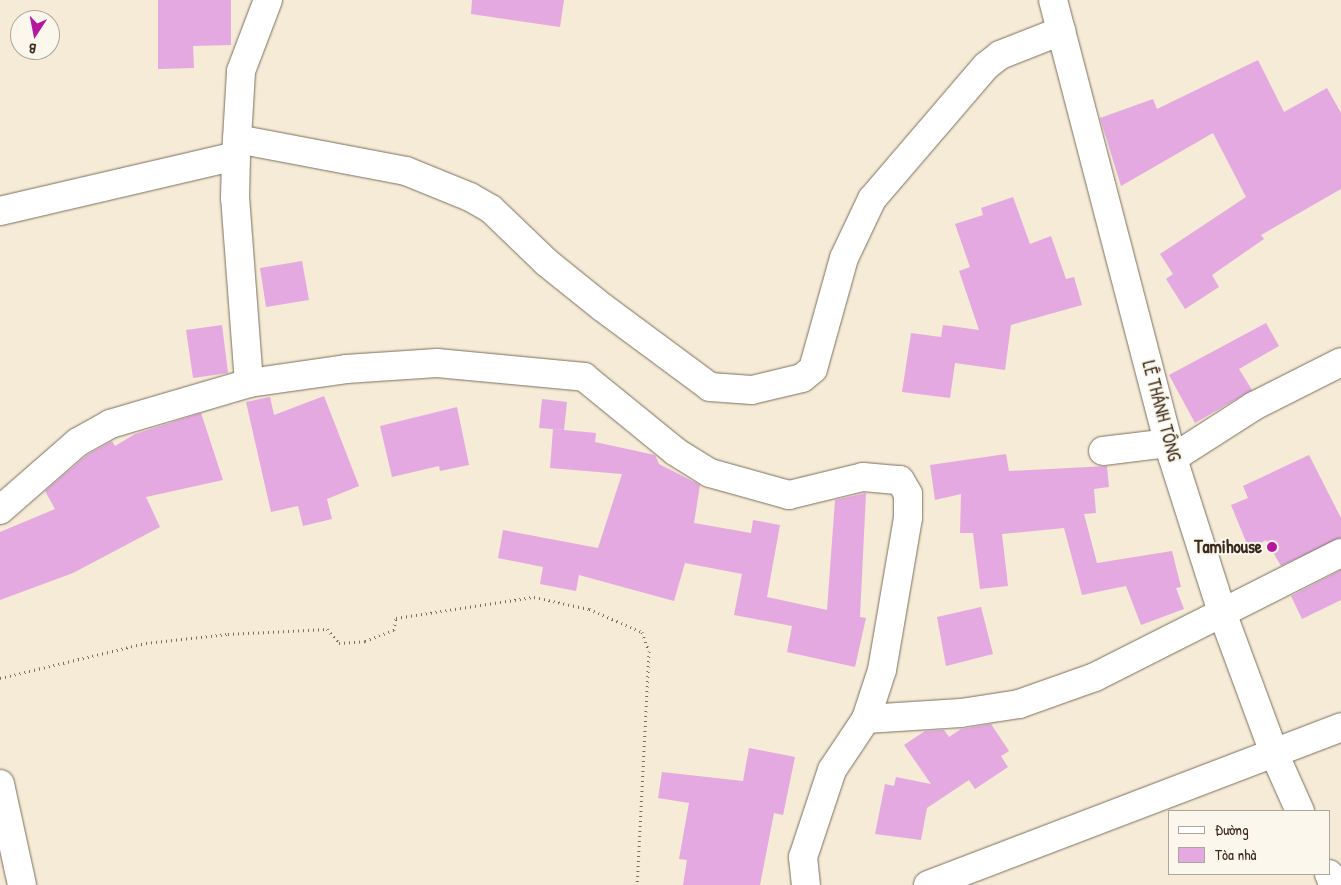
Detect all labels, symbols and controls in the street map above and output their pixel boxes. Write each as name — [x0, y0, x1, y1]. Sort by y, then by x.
north arrow — [10, 10, 60, 60]
text: B — [27, 39, 38, 59]
street label: LÊ THÁNH TÔNG — [1137, 358, 1185, 464]
place label: Tamihouse — [1194, 536, 1262, 558]
marker: Tamihouse — [1266, 541, 1278, 553]
legend — [1168, 810, 1331, 875]
text: Đường — [1215, 819, 1249, 840]
text: Tòa nhà — [1215, 844, 1256, 865]

